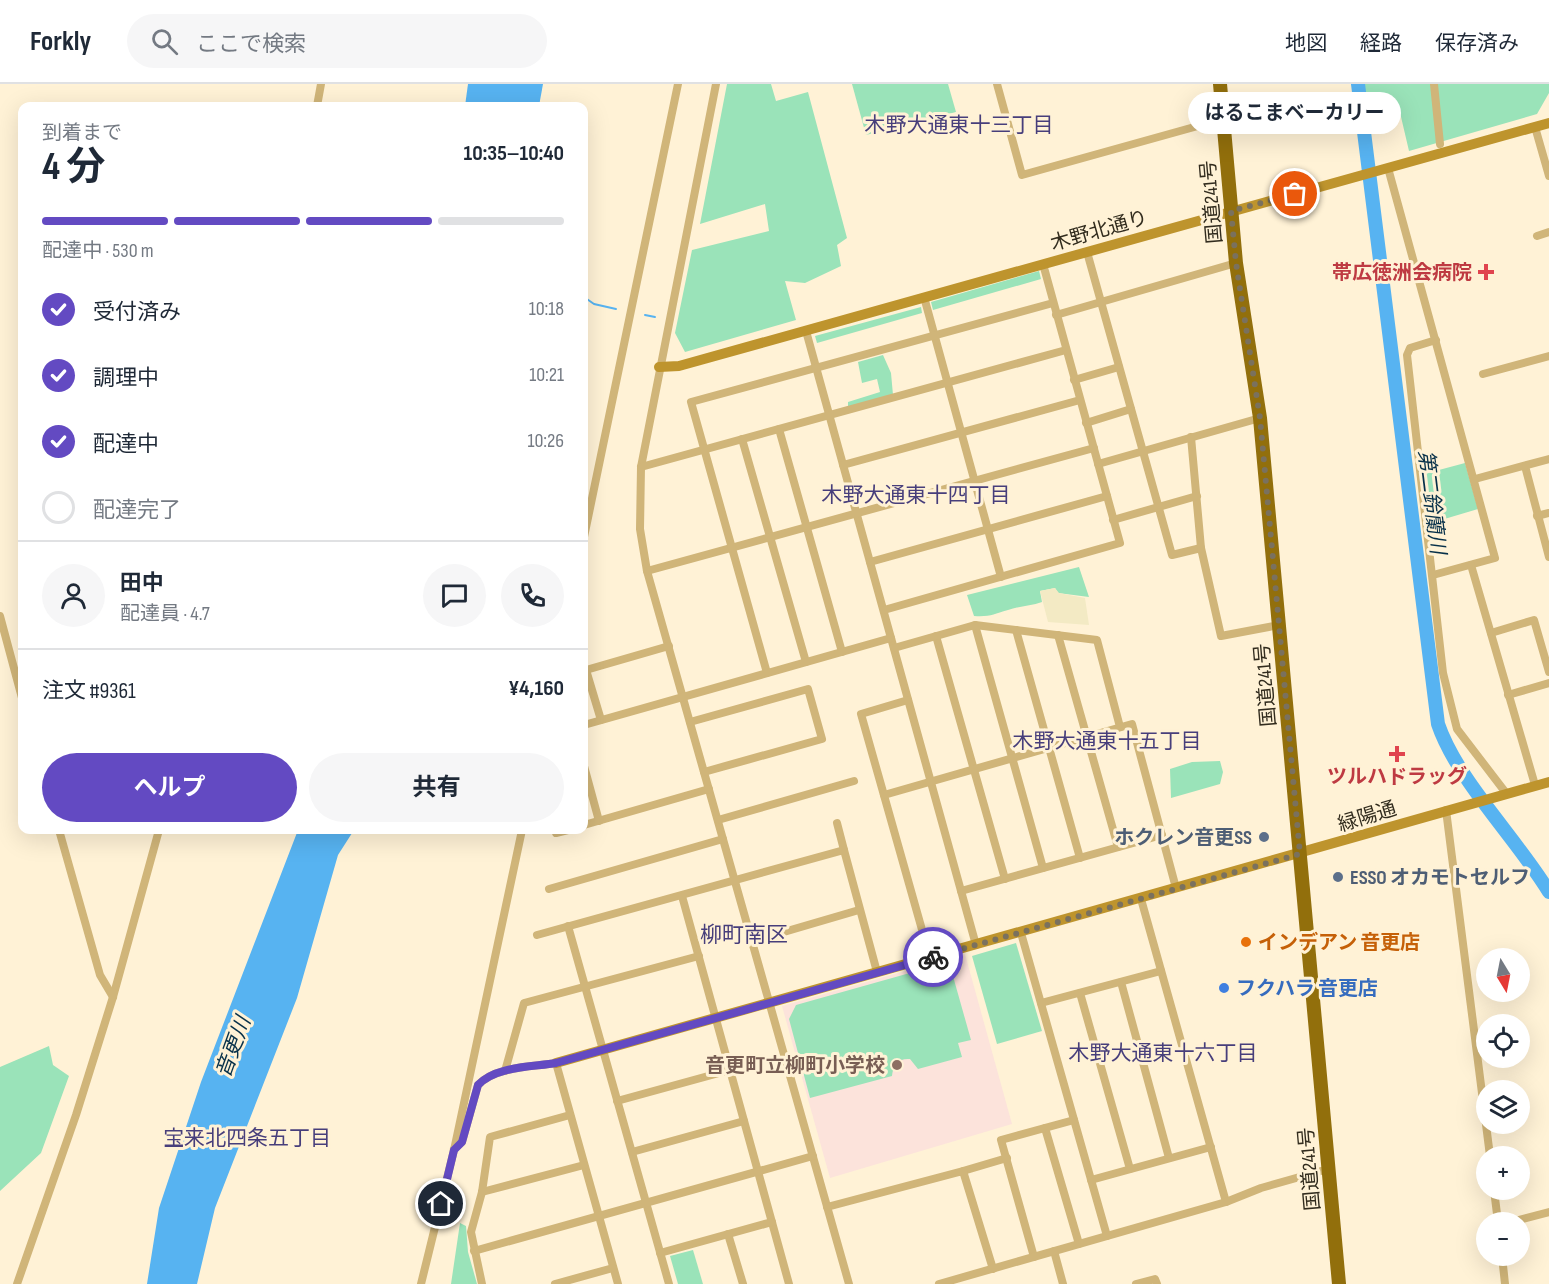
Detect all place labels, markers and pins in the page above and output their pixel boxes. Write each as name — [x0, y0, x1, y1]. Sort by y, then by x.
callout: はるこまベーカリー — [1188, 92, 1402, 134]
pin — [1269, 168, 1320, 219]
place label: 帯広徳洲会病院 — [1332, 261, 1472, 285]
marker: 帯広徳洲会病院 — [1477, 263, 1495, 281]
marker: ツルハドラッグ — [1390, 747, 1404, 761]
place label: ツルハドラッグ — [1327, 765, 1467, 789]
place label: ホクレン音更SS — [1114, 826, 1252, 850]
marker: ホクレン音更SS — [1257, 830, 1271, 844]
place label: ESSO オカモトセルフ — [1350, 866, 1530, 890]
marker: ESSO オカモトセルフ — [1331, 870, 1345, 884]
place label: インデアン 音更店 — [1258, 931, 1420, 955]
marker: インデアン 音更店 — [1239, 935, 1253, 949]
place label: フクハラ 音更店 — [1236, 977, 1378, 1001]
marker: フクハラ 音更店 — [1217, 981, 1231, 995]
place label: 音更町立柳町小学校 — [705, 1054, 885, 1078]
marker: 音更町立柳町小学校 — [890, 1058, 904, 1072]
pin — [415, 1178, 466, 1229]

